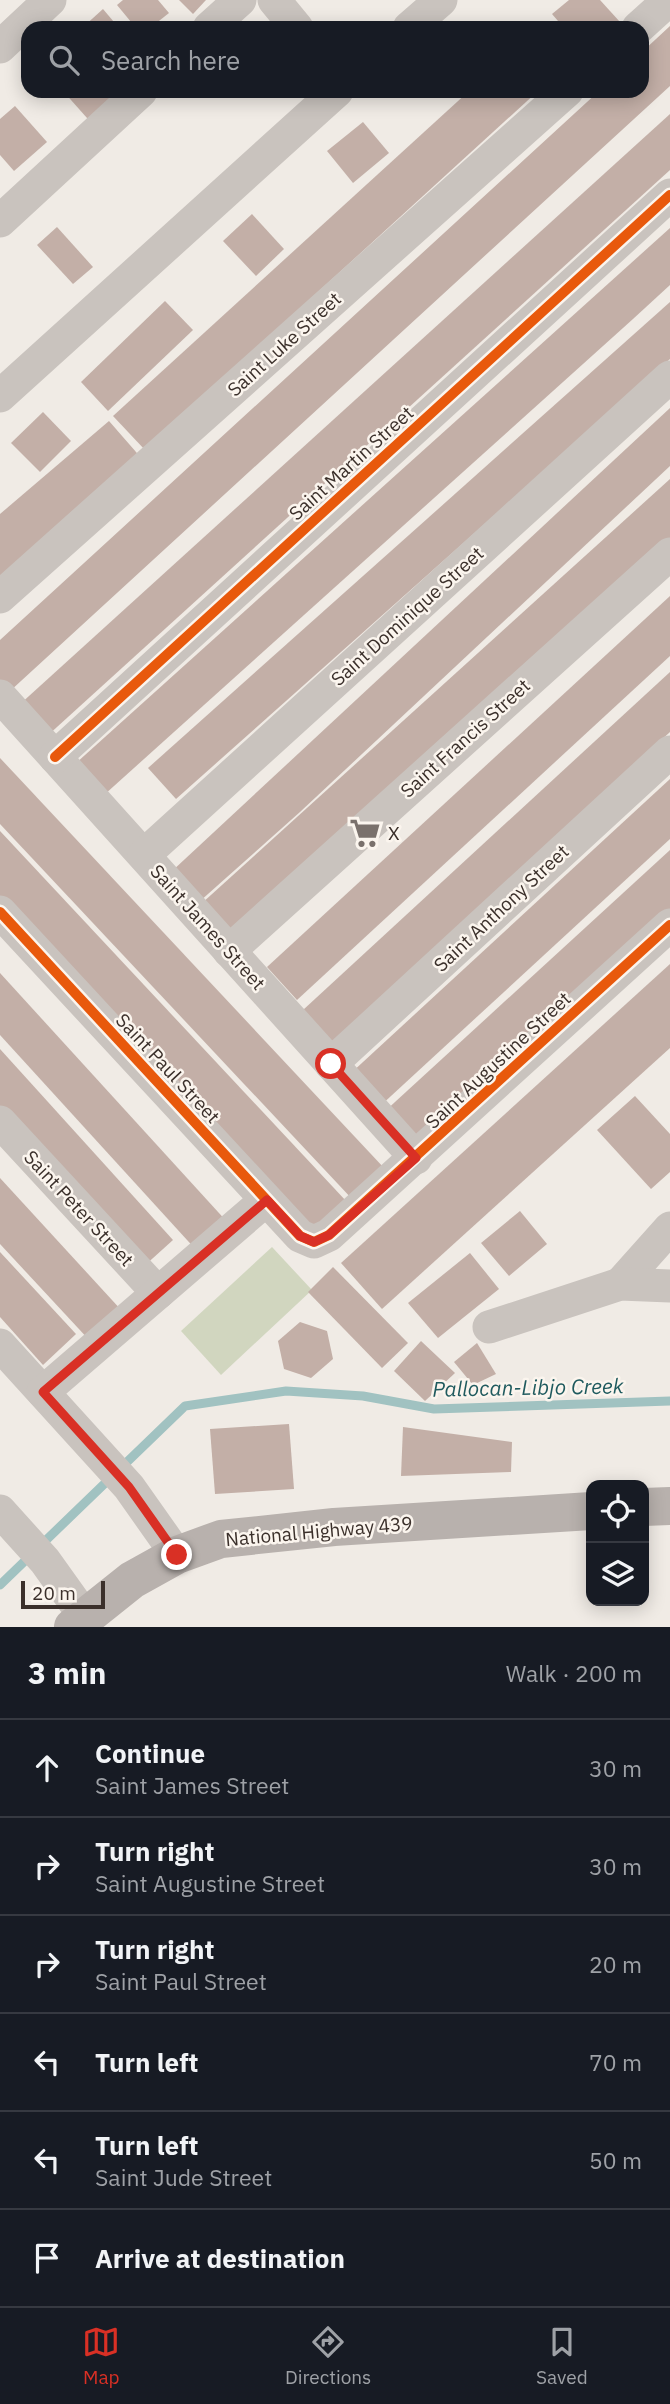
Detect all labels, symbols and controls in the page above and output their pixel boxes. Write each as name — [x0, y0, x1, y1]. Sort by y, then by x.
search box — [21, 21, 649, 98]
icon: search — [45, 41, 83, 79]
text: Search here — [101, 43, 240, 77]
street label: Saint Luke Street — [222, 287, 346, 401]
street label: Saint Martin Street — [284, 401, 418, 525]
street label: Saint Dominique Street — [326, 541, 488, 691]
street label: Saint Francis Street — [395, 674, 535, 802]
supermarket icon: X — [348, 816, 382, 850]
place label: X — [388, 821, 400, 845]
street label: Saint Anthony Street — [429, 839, 573, 977]
street label: Saint James Street — [145, 859, 271, 995]
street label: Saint Augustine Street — [420, 986, 576, 1134]
street label: Saint Paul Street — [111, 1008, 225, 1128]
route start — [315, 1048, 346, 1079]
street label: Saint Peter Street — [19, 1145, 139, 1271]
water label: Pallocan-Libjo Creek — [432, 1371, 625, 1403]
map controls — [586, 1480, 649, 1606]
button: locate — [586, 1480, 649, 1543]
street label: National Highway 439 — [224, 1511, 414, 1551]
route end — [161, 1539, 192, 1570]
button: layers — [586, 1543, 649, 1606]
scale bar — [21, 1578, 105, 1610]
text: 20 m — [32, 1581, 76, 1605]
text: 3 min — [28, 1653, 106, 1692]
text: Walk · 200 m — [506, 1658, 642, 1688]
text: Continue — [95, 1736, 205, 1770]
icon: ahead — [28, 1749, 66, 1787]
text: 30 m — [589, 1753, 642, 1783]
text: Saint James Street — [95, 1770, 289, 1800]
text: Turn right — [95, 1834, 214, 1868]
icon: right — [28, 1847, 66, 1885]
text: 30 m — [589, 1851, 642, 1881]
text: Saint Augustine Street — [95, 1868, 325, 1898]
text: Turn right — [95, 1932, 214, 1966]
icon: right — [28, 1945, 66, 1983]
text: 20 m — [589, 1949, 642, 1979]
text: Saint Paul Street — [95, 1966, 267, 1996]
icon: left — [28, 2043, 66, 2081]
text: Turn left — [95, 2045, 198, 2079]
text: 70 m — [589, 2047, 642, 2077]
text: Turn left — [95, 2128, 198, 2162]
icon: left — [28, 2141, 66, 2179]
text: 50 m — [589, 2145, 642, 2175]
text: Saint Jude Street — [95, 2162, 272, 2192]
icon: arrive — [28, 2239, 66, 2277]
text: Arrive at destination — [95, 2241, 345, 2275]
tab: Map — [82, 2323, 120, 2389]
tab: Directions — [285, 2323, 371, 2389]
tab: Saved — [536, 2323, 588, 2389]

